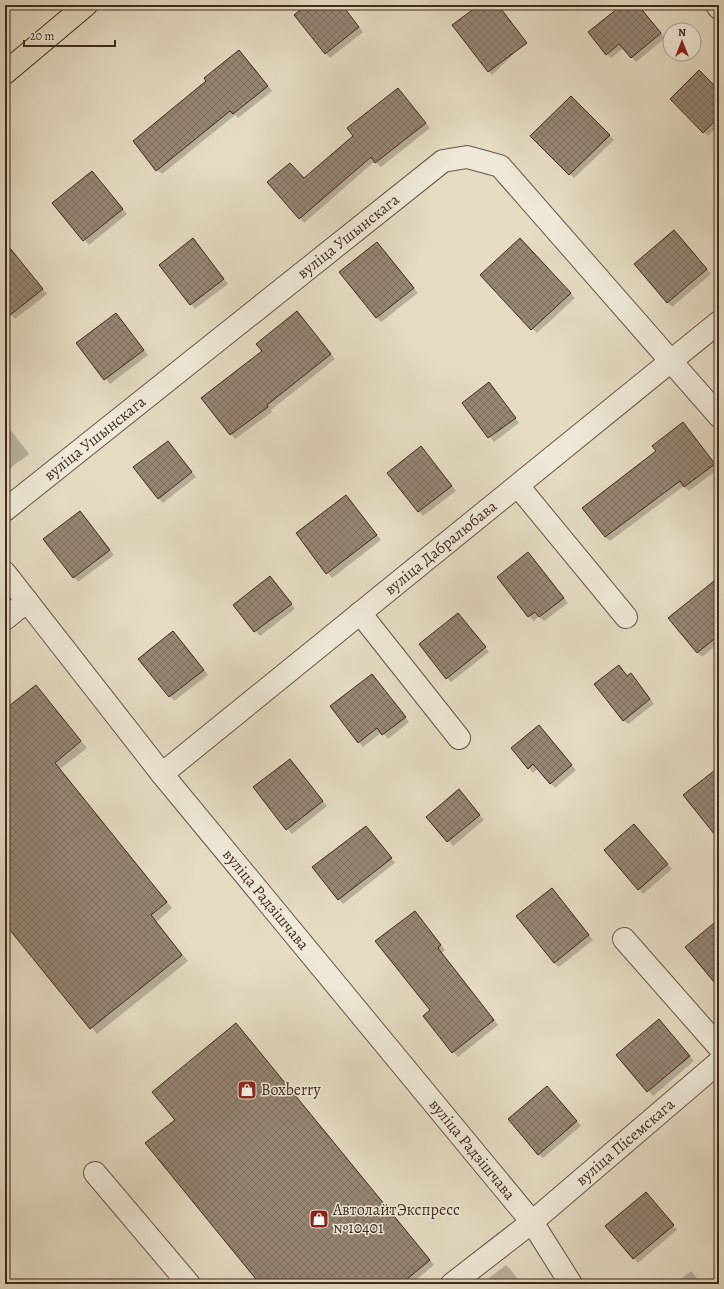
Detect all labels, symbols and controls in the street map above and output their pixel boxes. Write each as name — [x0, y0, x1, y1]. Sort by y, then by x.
scale bar — [24, 22, 115, 48]
north arrow — [662, 22, 702, 62]
text: N — [678, 25, 686, 40]
text: 20 m — [30, 28, 54, 44]
street label: вуліца Ушынскага — [293, 189, 405, 284]
street label: вуліца Ушынскага — [39, 390, 151, 486]
street label: вуліца Дабралюбава — [380, 495, 502, 600]
street label: вуліца Радзішчава — [217, 844, 314, 955]
shop icon: Boxberry — [236, 1079, 258, 1101]
place label: Boxberry — [261, 1079, 321, 1101]
street label: вуліца Пісемскага — [571, 1093, 680, 1191]
street label: вуліца Радзішчава — [424, 1094, 521, 1205]
place label: АвтолайтЭкспресс №10401 — [332, 1199, 460, 1239]
shop icon: АвтолайтЭкспресс №10401 — [308, 1208, 330, 1230]

